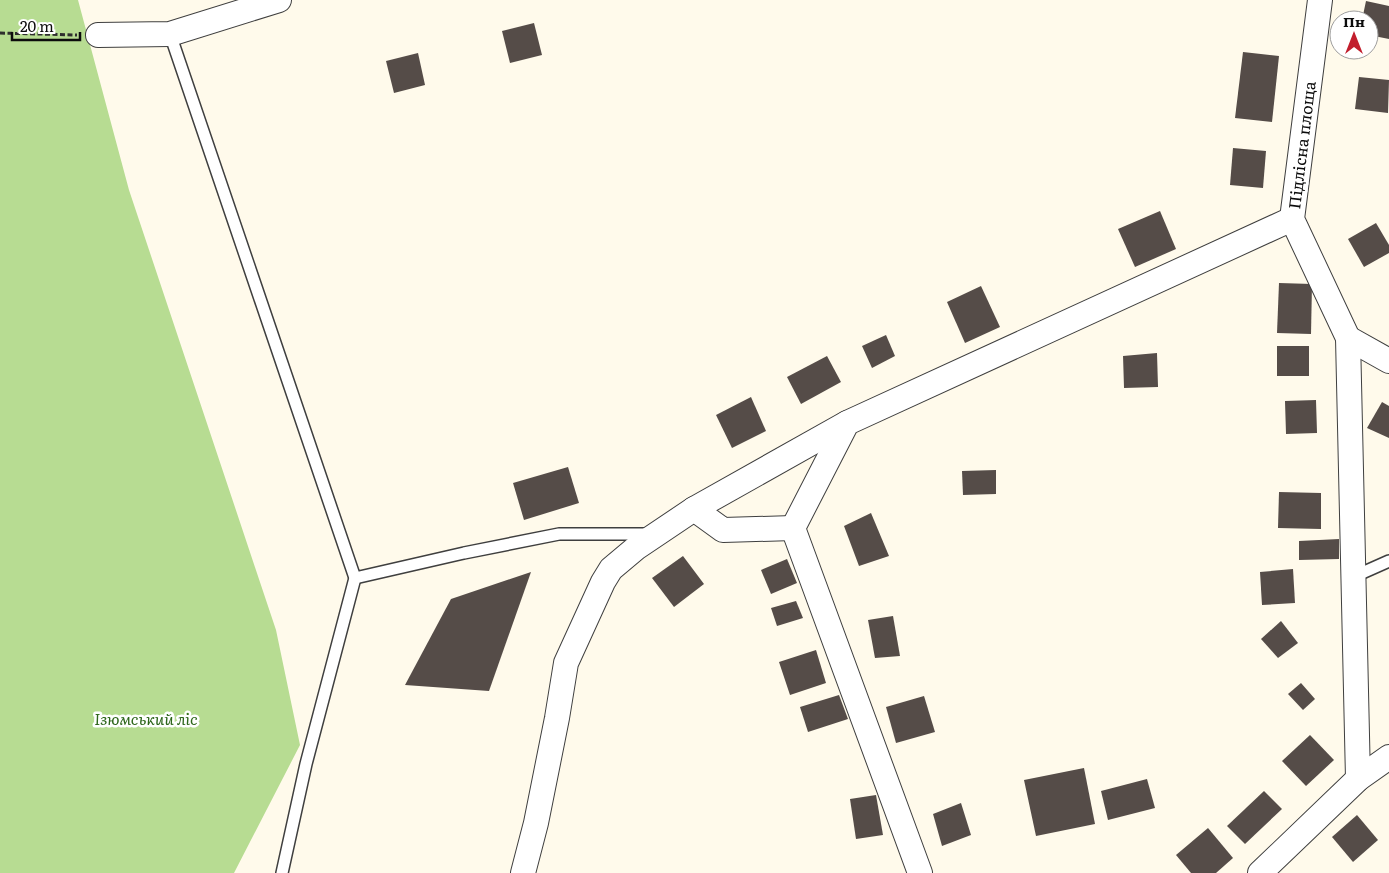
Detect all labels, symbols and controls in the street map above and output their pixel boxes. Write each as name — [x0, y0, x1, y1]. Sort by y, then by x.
scale bar — [12, 10, 80, 42]
north arrow — [1329, 10, 1379, 60]
text: Пн — [1343, 11, 1365, 31]
text: 20 m — [20, 14, 54, 37]
street label: Підлісна площа — [1281, 79, 1321, 210]
park label: Ізюмський ліс — [94, 706, 198, 730]

